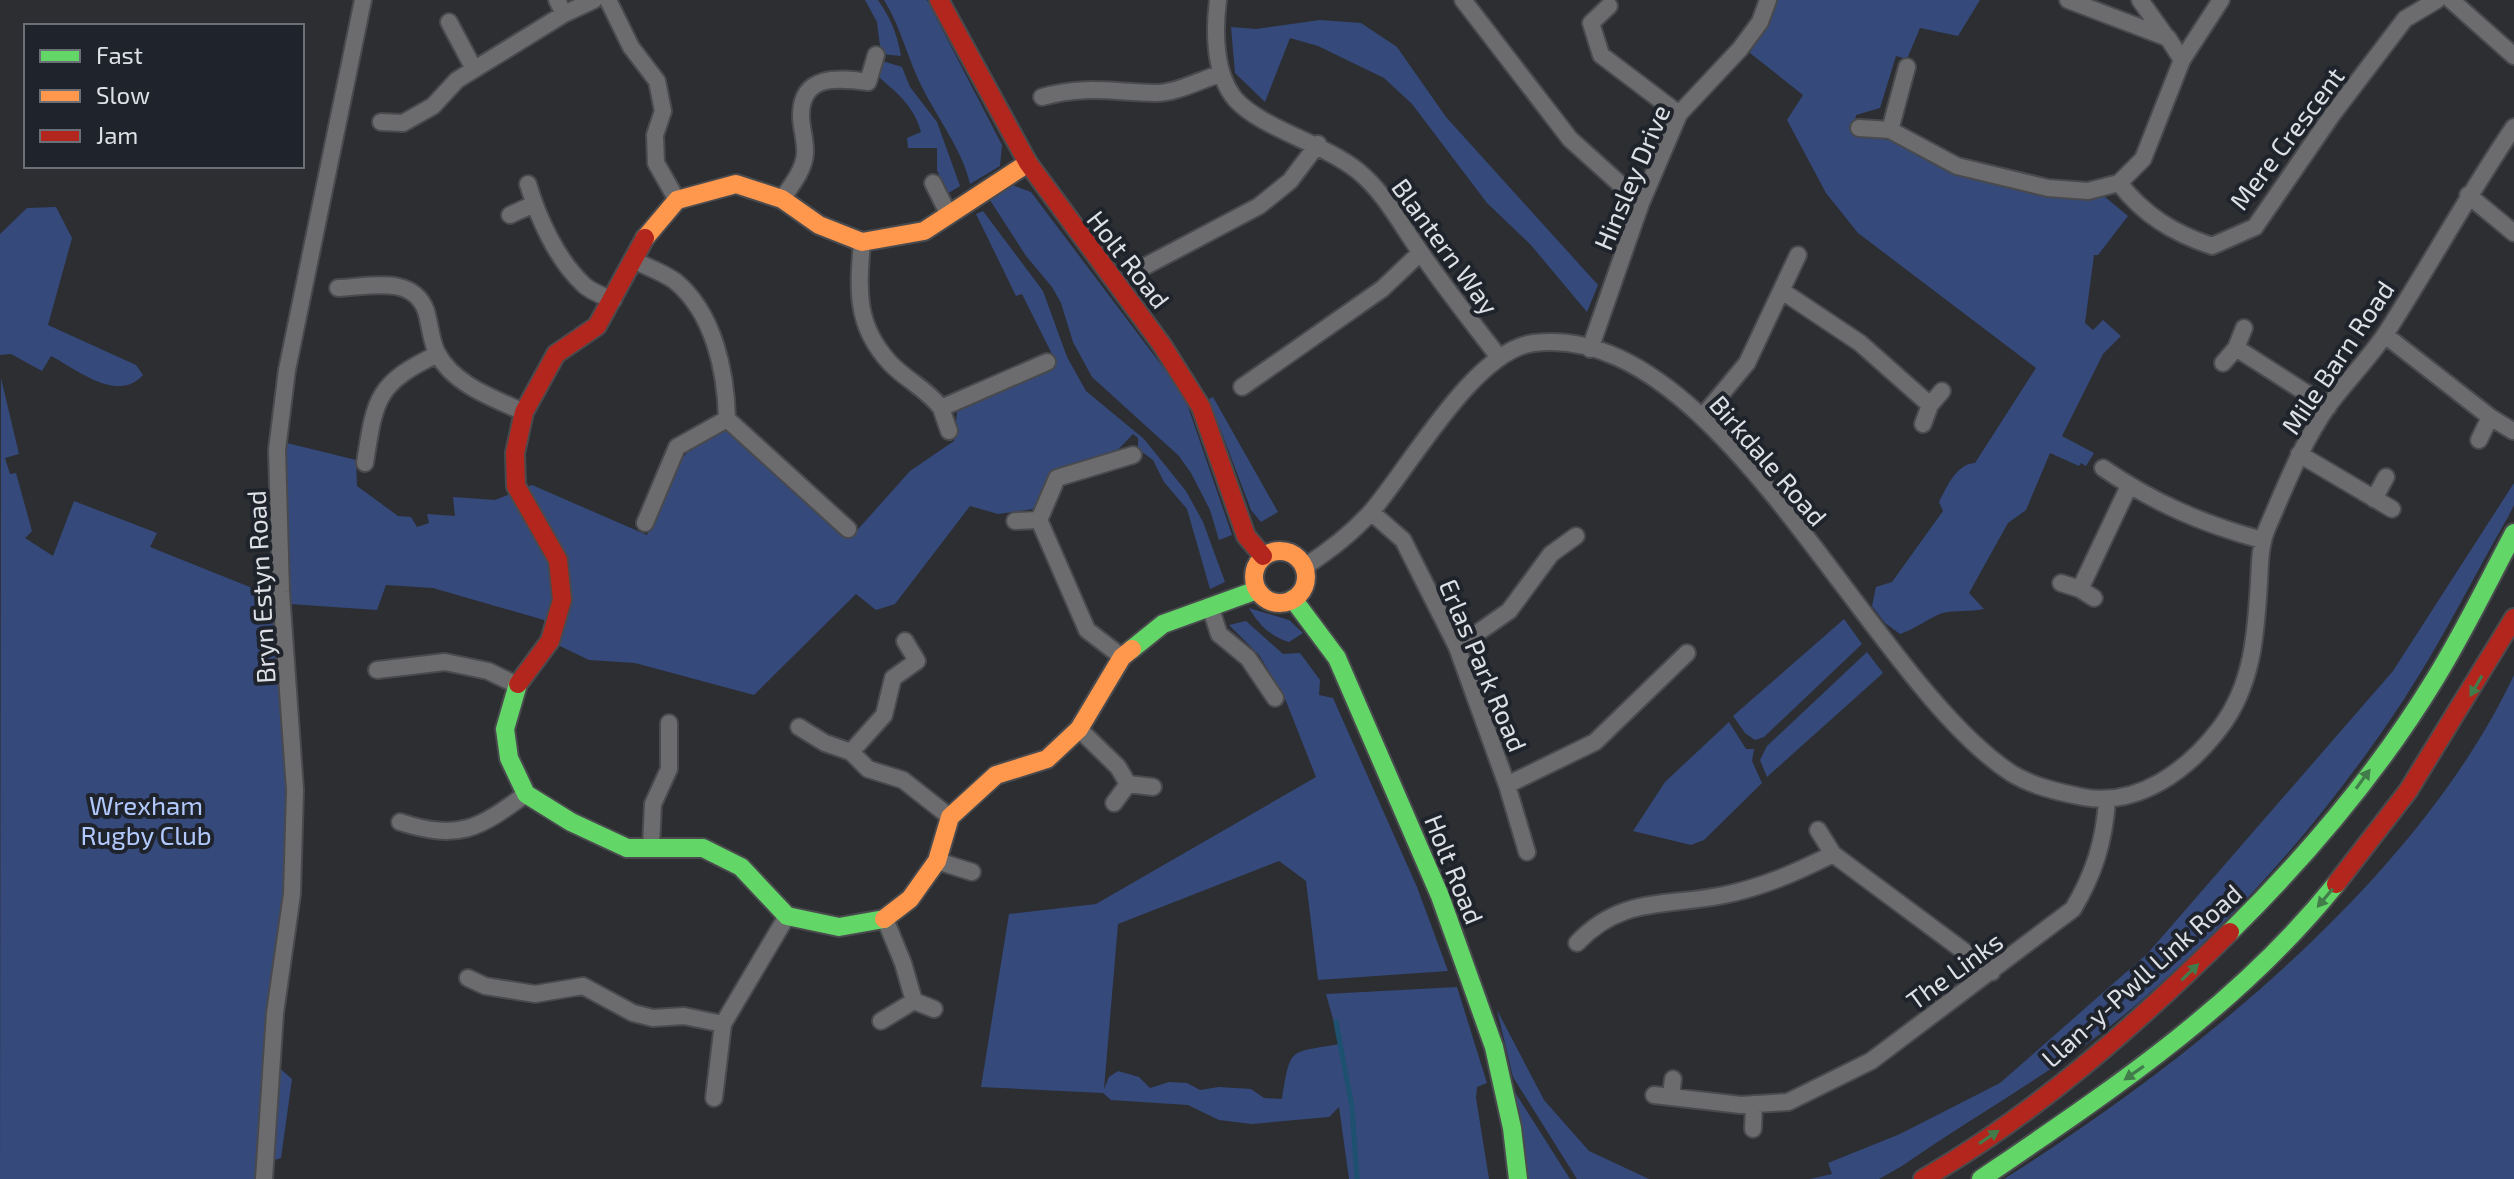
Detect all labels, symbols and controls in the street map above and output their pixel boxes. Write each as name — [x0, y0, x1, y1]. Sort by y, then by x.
legend — [24, 24, 304, 168]
text: Fast — [96, 40, 143, 69]
street label: Mere Crescent — [2222, 61, 2350, 215]
text: Slow — [96, 80, 150, 109]
street label: Hinsley Drive — [1587, 100, 1675, 254]
text: Jam — [96, 120, 138, 149]
street label: Blantern Way — [1386, 172, 1506, 320]
street label: Holt Road — [1081, 204, 1177, 314]
street label: Mile Barn Road — [2274, 274, 2400, 440]
street label: Birkdale Road — [1704, 389, 1834, 531]
street label: Bryn Estyn Road — [239, 490, 281, 684]
street label: Erlas Park Road — [1434, 574, 1534, 756]
one-way arrow — [2469, 675, 2483, 698]
one-way arrow — [2355, 769, 2371, 790]
park label: Wrexham Rugby Club — [80, 789, 212, 850]
street label: Holt Road — [1419, 810, 1491, 928]
street label: Llan-y-Pwll Link Road — [2035, 877, 2247, 1073]
one-way arrow — [2317, 887, 2334, 907]
street label: The Links — [1900, 925, 2008, 1015]
one-way arrow — [2180, 963, 2199, 982]
one-way arrow — [2124, 1065, 2145, 1080]
one-way arrow — [1978, 1129, 1999, 1144]

